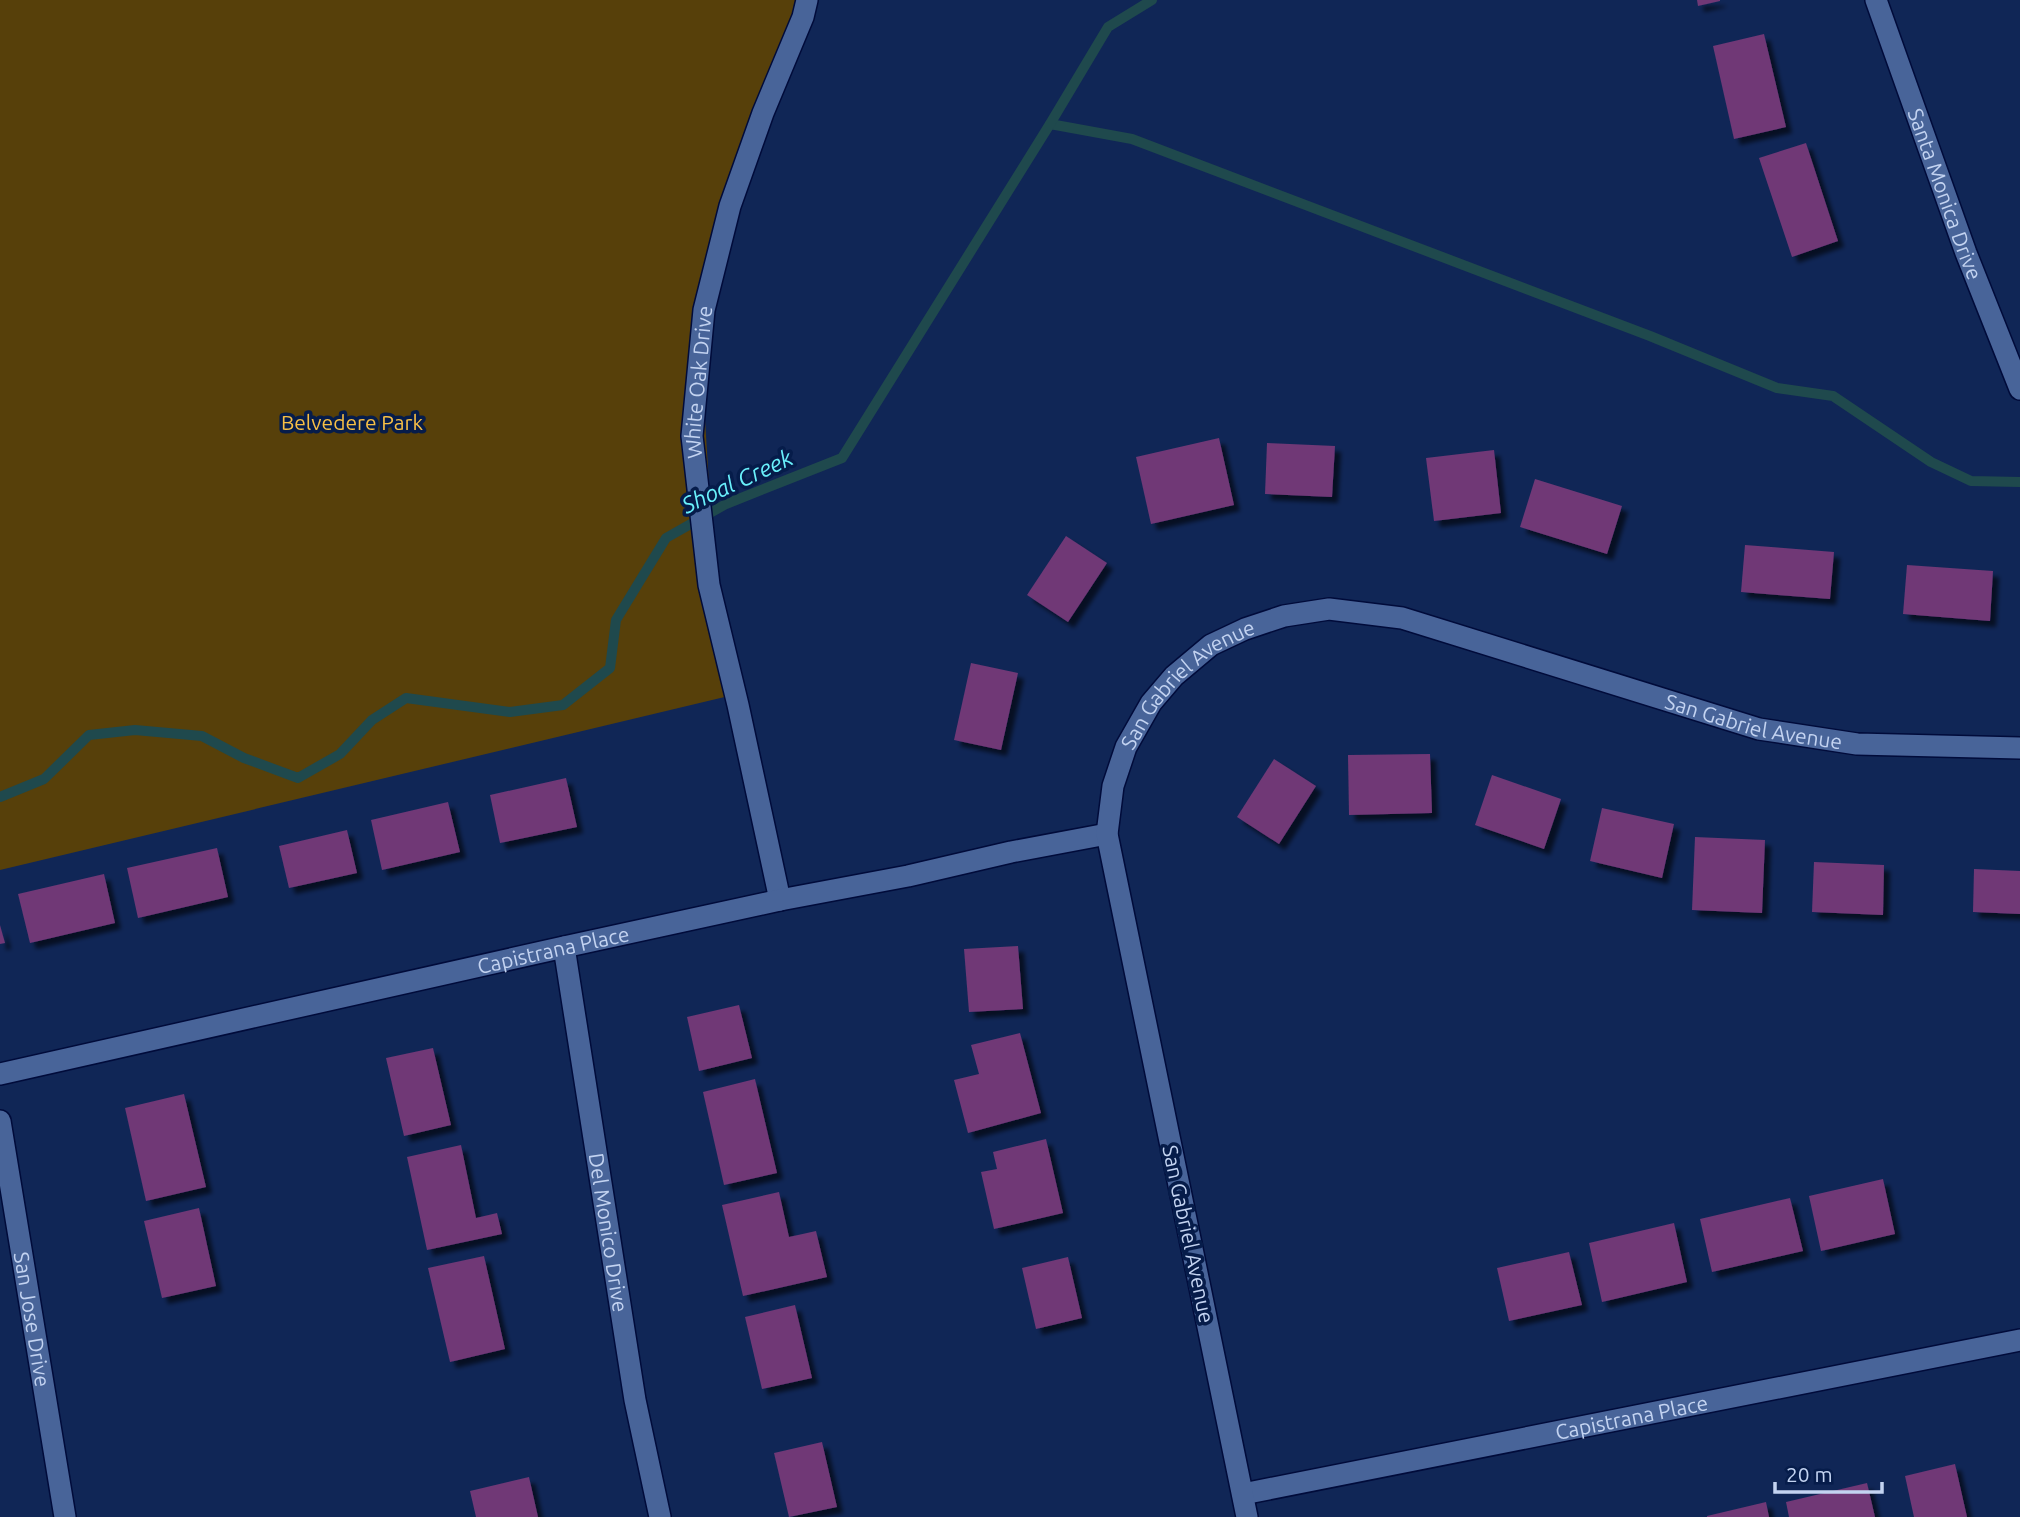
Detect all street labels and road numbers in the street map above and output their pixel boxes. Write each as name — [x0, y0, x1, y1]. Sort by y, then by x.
street label: Santa Monica Drive — [1904, 105, 1987, 283]
street label: White Oak Drive — [680, 305, 716, 460]
street label: San Gabriel Avenue — [1115, 615, 1257, 753]
street label: San Gabriel Avenue — [1662, 689, 1844, 754]
street label: Capistrana Place — [475, 921, 631, 978]
street label: San Gabriel Avenue — [1158, 1143, 1220, 1325]
street label: Del Monico Drive — [584, 1151, 633, 1314]
street label: San Jose Drive — [10, 1250, 55, 1389]
street label: Capistrana Place — [1553, 1390, 1710, 1444]

